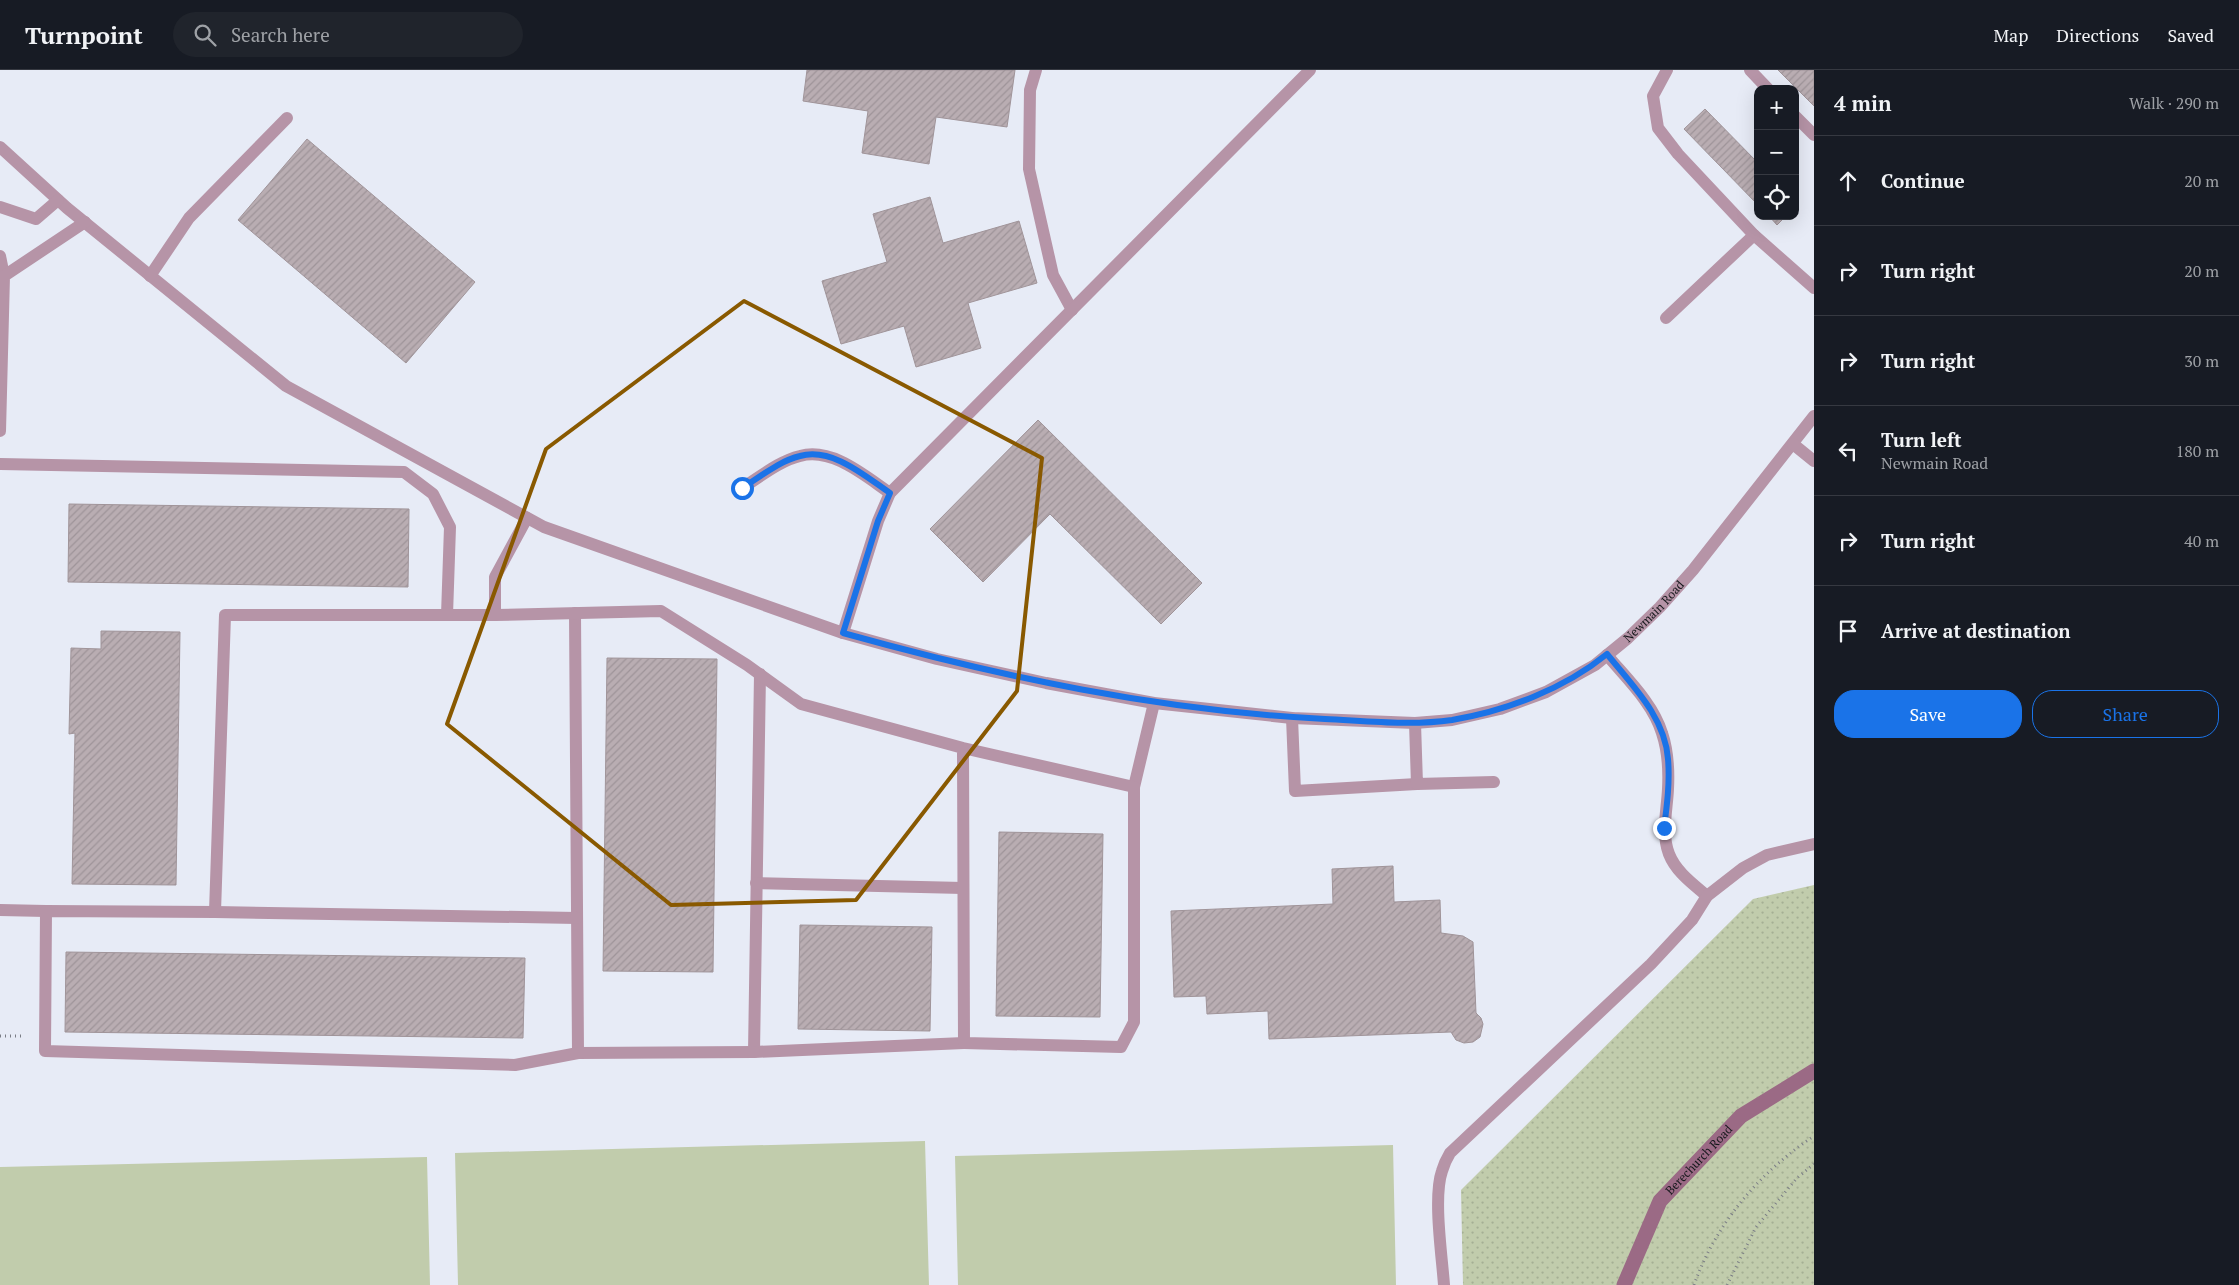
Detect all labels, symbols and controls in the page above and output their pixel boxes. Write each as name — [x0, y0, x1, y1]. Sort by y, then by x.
search box — [173, 12, 523, 57]
text: Turnpoint — [25, 19, 143, 51]
icon: search — [191, 21, 219, 49]
text: Search here — [231, 22, 330, 47]
text: Map — [1993, 23, 2028, 47]
text: Directions — [2056, 23, 2139, 47]
text: Saved — [2167, 23, 2214, 47]
map controls — [1754, 85, 1799, 220]
button: + — [1754, 85, 1799, 130]
text: 4 min — [1834, 89, 1891, 117]
text: Walk · 290 m — [2129, 92, 2219, 114]
button: − — [1754, 130, 1799, 175]
icon: ahead — [1834, 167, 1862, 195]
text: Continue — [1881, 168, 1965, 193]
text: 20 m — [2184, 170, 2219, 192]
button: locate — [1754, 175, 1799, 220]
icon: right — [1834, 257, 1862, 285]
text: Turn right — [1881, 258, 1975, 283]
text: 20 m — [2184, 260, 2219, 282]
icon: right — [1834, 347, 1862, 375]
text: Turn right — [1881, 348, 1975, 373]
text: 30 m — [2184, 350, 2219, 372]
text: Turn left — [1881, 427, 1962, 452]
icon: left — [1834, 437, 1862, 465]
text: 180 m — [2176, 440, 2219, 462]
text: Newmain Road — [1881, 452, 1988, 474]
route start — [731, 477, 754, 500]
icon: right — [1834, 527, 1862, 555]
text: Turn right — [1881, 528, 1975, 553]
text: 40 m — [2184, 530, 2219, 552]
street label: Newmain Road — [1620, 577, 1687, 645]
icon: arrive — [1834, 617, 1862, 645]
text: Arrive at destination — [1881, 618, 2070, 643]
button: Save — [1834, 690, 2022, 738]
button: Share — [2032, 690, 2219, 738]
route end — [1653, 817, 1676, 840]
street label: Berechurch Road — [1662, 1121, 1736, 1198]

